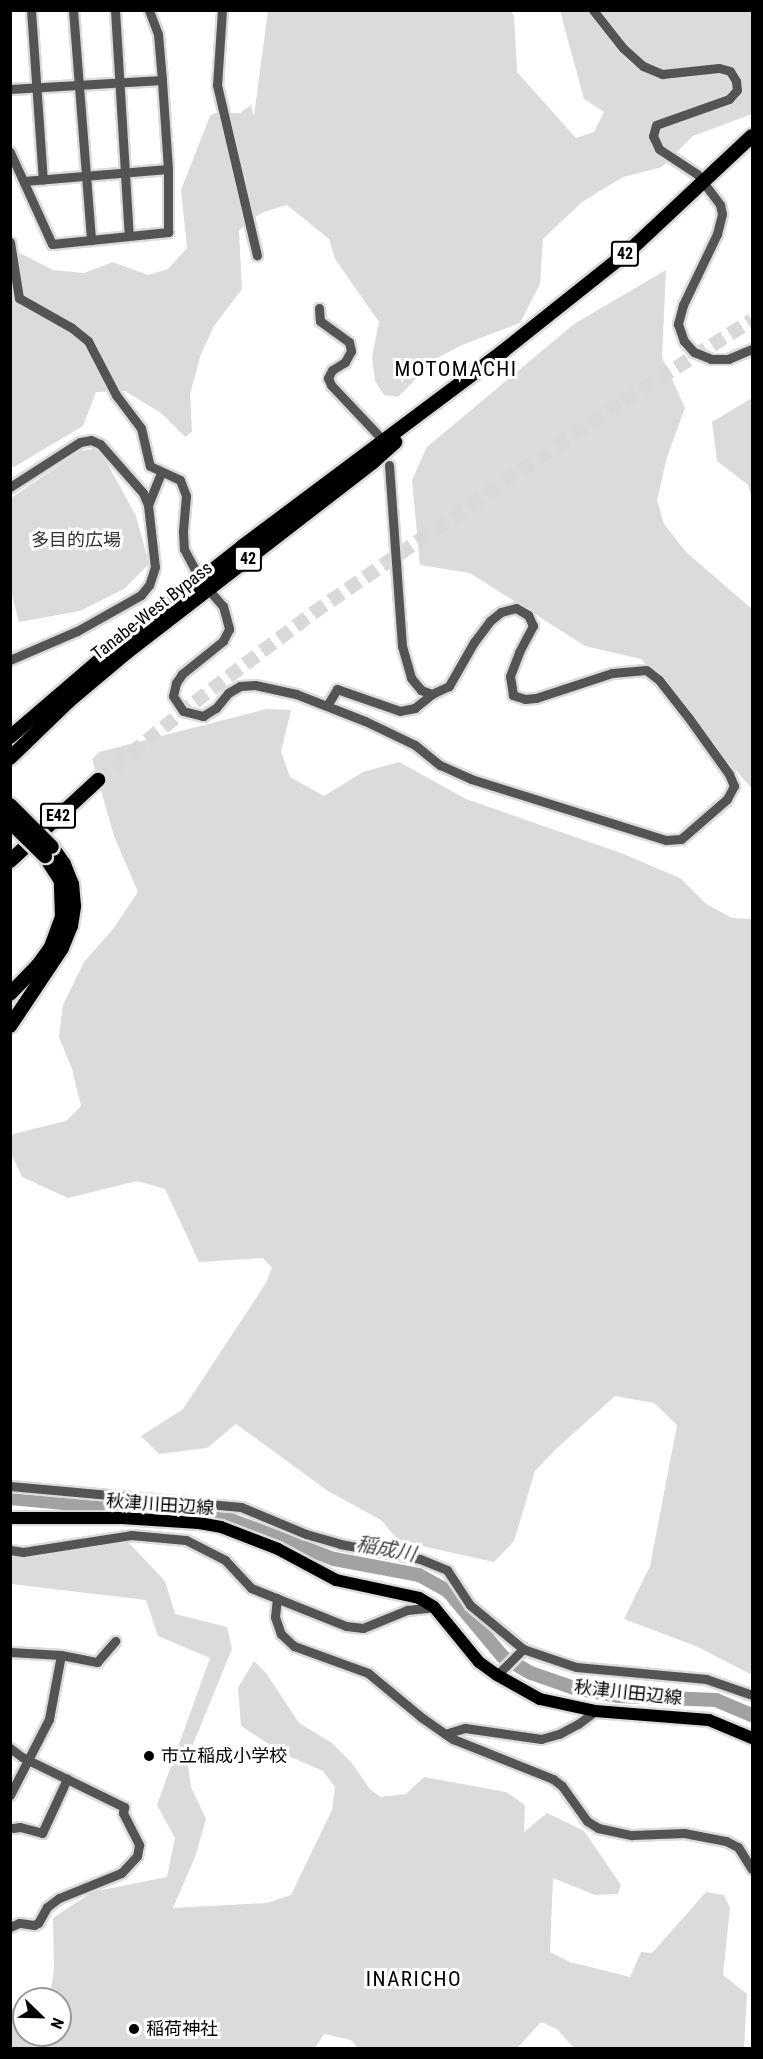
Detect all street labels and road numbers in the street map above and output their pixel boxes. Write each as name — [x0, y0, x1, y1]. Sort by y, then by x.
road number: 42 — [610, 241, 640, 267]
road number: 42 — [233, 546, 263, 572]
street label: Tanabe-West Bypass — [87, 557, 217, 665]
road number: E42 — [38, 803, 78, 829]
street label: 秋津川田辺線 — [105, 1490, 215, 1520]
street label: 秋津川田辺線 — [573, 1677, 683, 1709]

